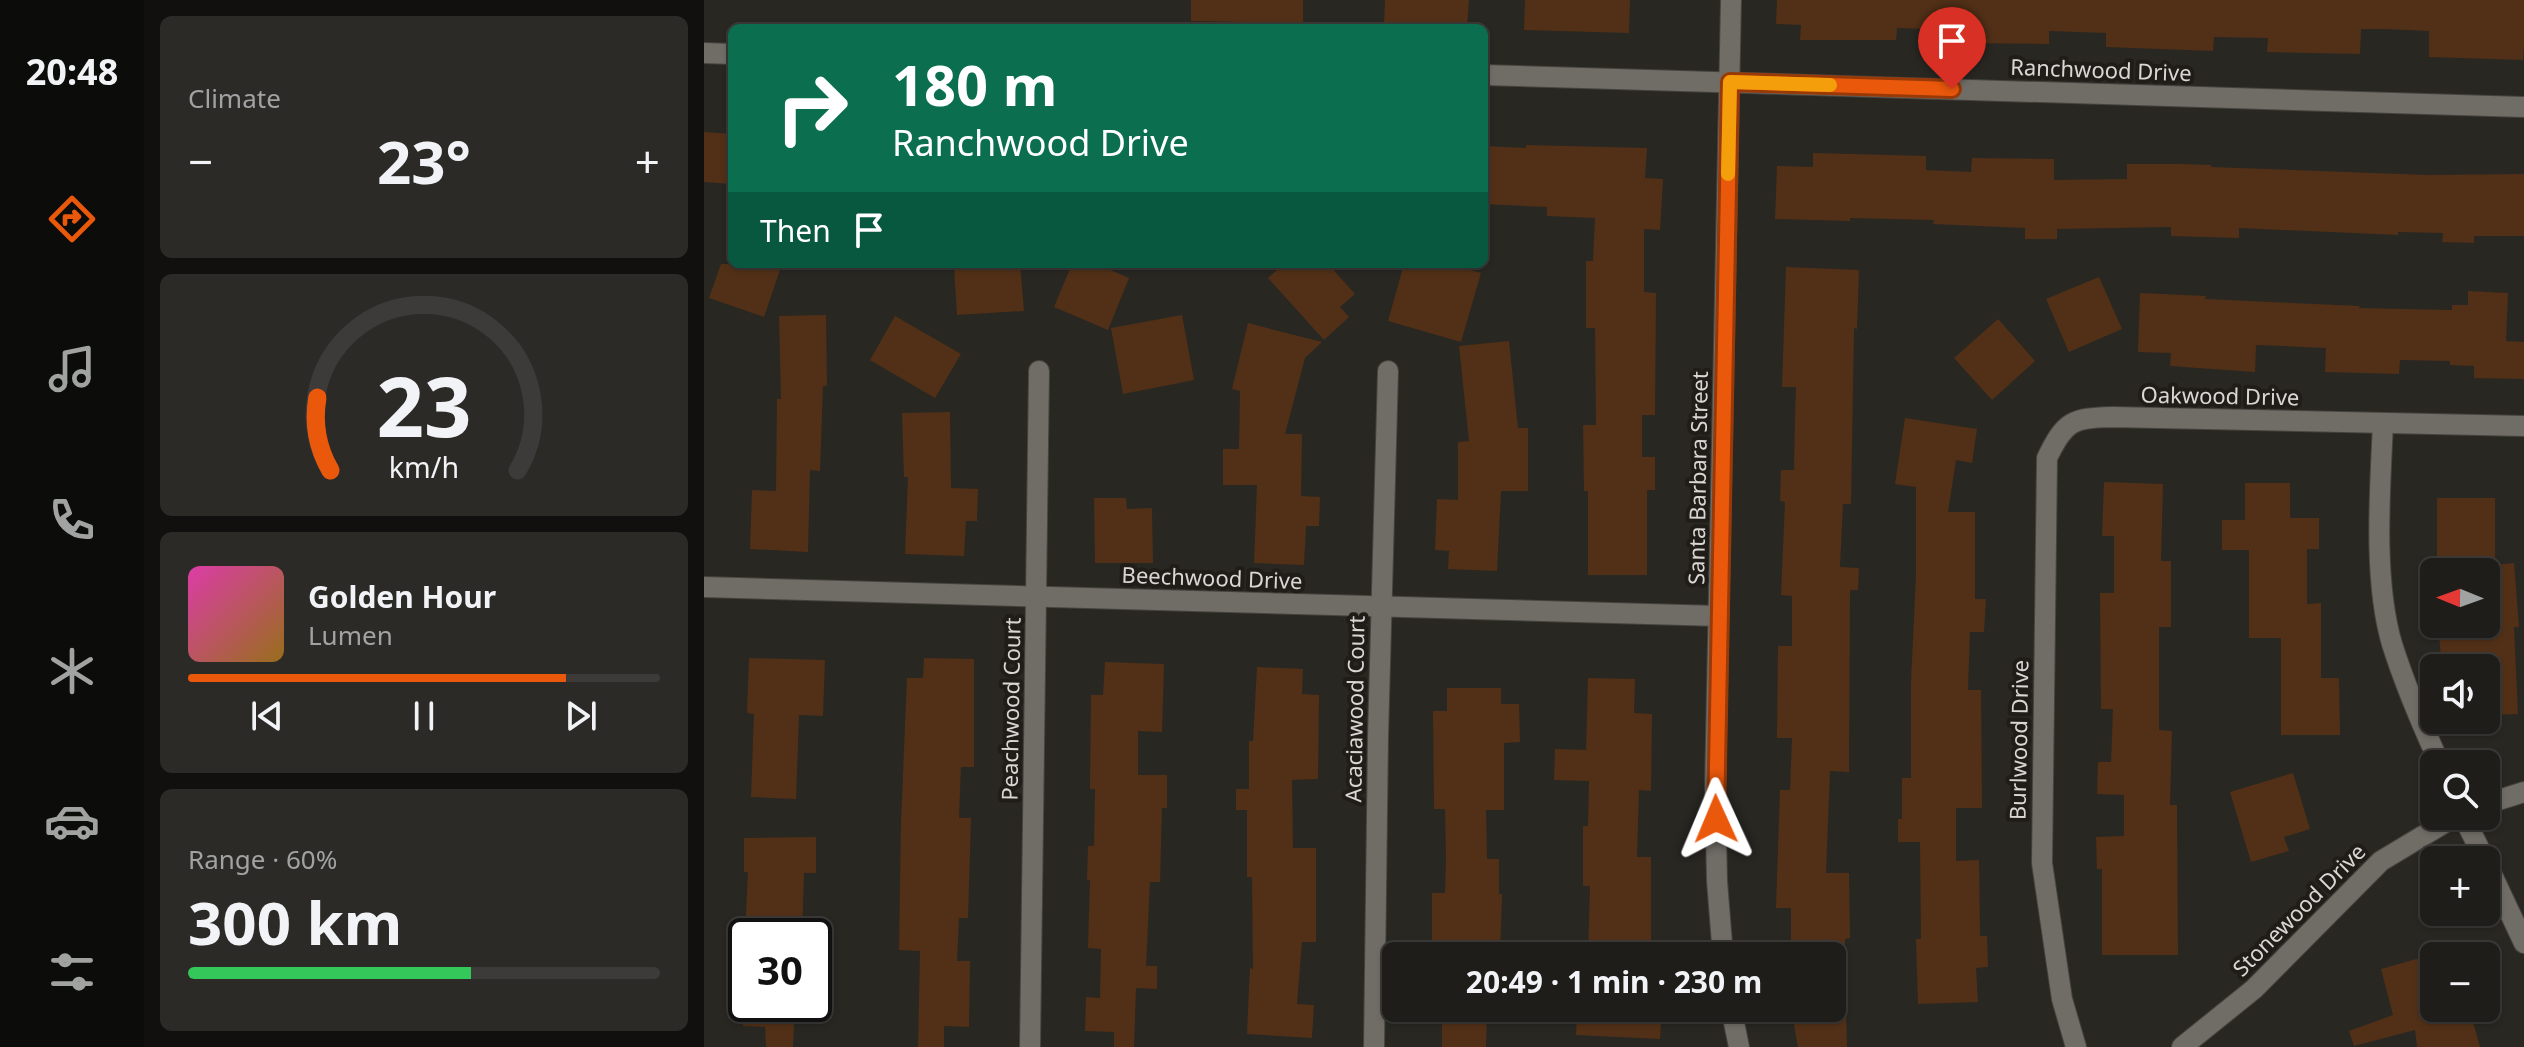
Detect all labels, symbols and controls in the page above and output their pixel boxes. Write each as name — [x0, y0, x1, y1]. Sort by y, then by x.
pin — [1918, 7, 1986, 89]
icon: arrive — [1930, 19, 1974, 63]
text: 180 m — [892, 46, 1057, 122]
text: 20:48 — [26, 47, 118, 96]
street label: Ranchwood Drive — [2010, 51, 2192, 87]
icon: right — [760, 56, 864, 160]
text: Climate — [188, 80, 281, 116]
text: Ranchwood Drive — [892, 118, 1189, 167]
text: 23° — [377, 120, 471, 202]
text: − — [188, 131, 213, 191]
text: + — [635, 131, 660, 191]
icon: directions — [44, 191, 100, 247]
icon: arrive — [847, 208, 891, 252]
text: Then — [760, 210, 831, 251]
icon: music — [44, 341, 100, 397]
text: 23 — [376, 347, 472, 460]
street label: Santa Barbara Street — [1680, 371, 1714, 585]
street label: Oakwood Drive — [2140, 379, 2300, 411]
text: km/h — [389, 447, 459, 486]
icon: phone — [44, 492, 100, 548]
north arrow — [2420, 558, 2500, 638]
map controls — [2420, 558, 2500, 1022]
street label: Beechwood Drive — [1121, 559, 1303, 595]
text: Golden Hour — [308, 576, 496, 617]
street label: Acaciawood Court — [1337, 615, 1371, 803]
text: Lumen — [308, 617, 393, 653]
street label: Peachwood Court — [993, 617, 1027, 801]
icon: climate — [44, 643, 100, 699]
button: sound — [2420, 654, 2500, 734]
street label: Burlwood Drive — [2002, 660, 2034, 820]
icon: previous — [245, 694, 289, 738]
icon: pause — [402, 694, 446, 738]
icon: next — [559, 694, 603, 738]
button: search — [2420, 750, 2500, 830]
position arrow — [1674, 777, 1758, 861]
icon: car — [44, 793, 100, 849]
street label: Stonewood Drive — [2225, 836, 2371, 982]
text: Range · 60% — [188, 841, 337, 877]
button: + — [2420, 846, 2500, 926]
text: 300 km — [188, 881, 402, 963]
speed limit sign: 30 — [728, 918, 832, 1022]
button: − — [2420, 942, 2500, 1022]
icon: filters — [44, 944, 100, 1000]
text: 20:49 · 1 min · 230 m — [1466, 961, 1762, 1002]

